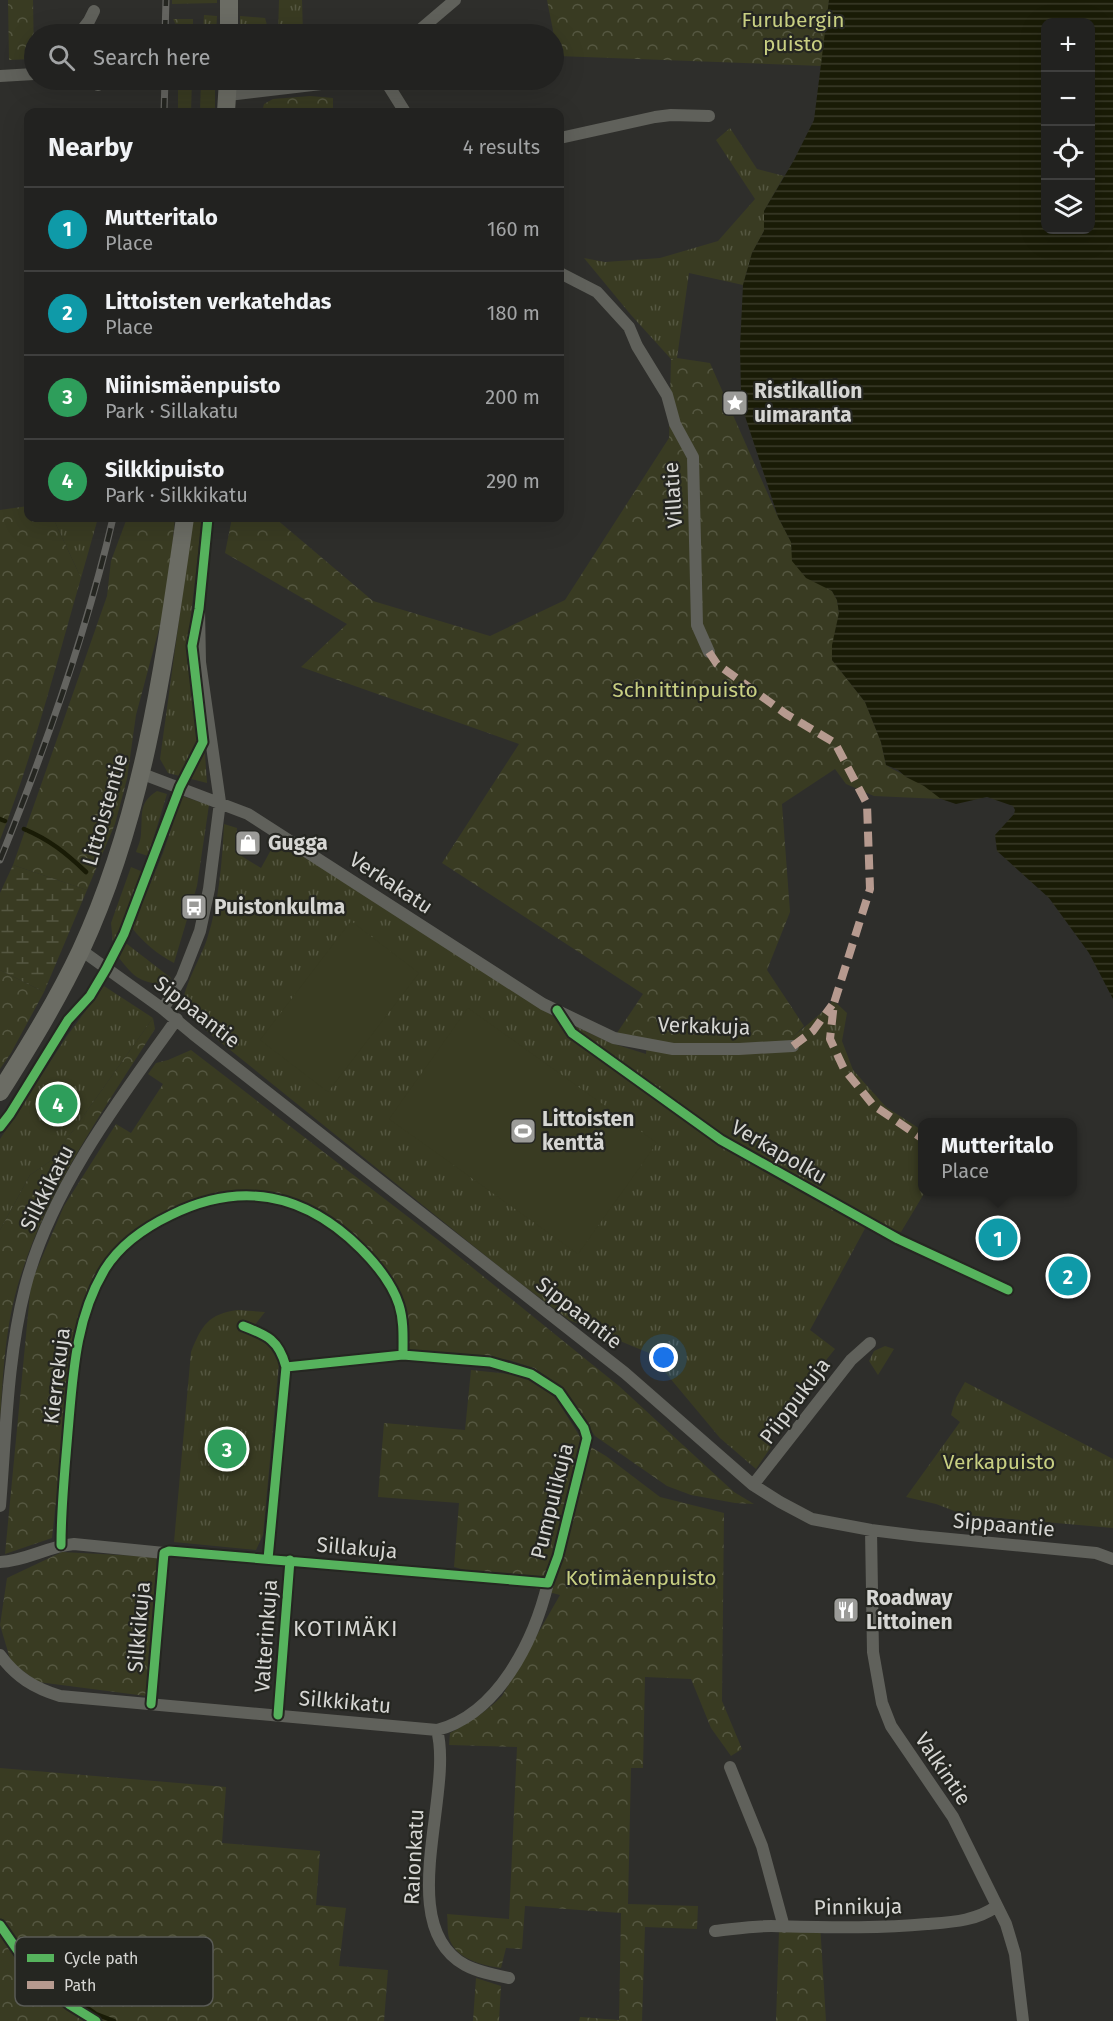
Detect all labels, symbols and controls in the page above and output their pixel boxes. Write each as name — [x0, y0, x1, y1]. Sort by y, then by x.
park label: Furubergin puisto — [742, 7, 844, 57]
map controls — [1041, 18, 1095, 234]
button: + — [1041, 18, 1095, 72]
search box — [24, 24, 564, 90]
icon: search — [45, 41, 78, 74]
text: Search here — [93, 44, 211, 71]
button: − — [1041, 72, 1095, 126]
button: locate — [1041, 126, 1095, 180]
text: Nearby — [48, 132, 133, 163]
text: 4 results — [463, 135, 540, 159]
button: layers — [1041, 180, 1095, 234]
text: Mutteritalo — [105, 204, 218, 231]
text: 1 — [63, 217, 72, 241]
text: 160 m — [487, 217, 540, 241]
text: Place — [105, 231, 153, 255]
text: Littoisten verkatehdas — [105, 288, 331, 315]
text: 2 — [62, 301, 73, 325]
text: 180 m — [487, 301, 540, 325]
text: Place — [105, 315, 153, 339]
text: Niinismäenpuisto — [105, 372, 281, 399]
place label: Ristikallion uimaranta — [754, 378, 862, 428]
text: 3 — [62, 385, 73, 409]
text: 200 m — [485, 385, 540, 409]
place icon: Ristikallion uimaranta — [720, 388, 750, 418]
text: Park · Sillakatu — [105, 399, 238, 423]
text: Silkkipuisto — [105, 456, 224, 483]
street label: Villatie — [658, 461, 688, 529]
text: 4 — [62, 469, 73, 493]
text: 290 m — [486, 469, 540, 493]
text: Park · Silkkikatu — [105, 483, 248, 507]
park label: Schnittinpuisto — [612, 677, 758, 703]
street label: Littoistentie — [77, 751, 133, 869]
shop icon: Gugga — [233, 828, 263, 858]
place label: Gugga — [268, 830, 328, 856]
street label: Verkakatu — [344, 846, 438, 920]
bus stop icon: Puistonkulma — [179, 892, 209, 922]
place label: Puistonkulma — [214, 894, 345, 920]
street label: Sippaantie — [149, 970, 245, 1054]
street label: Verkakuja — [657, 1011, 751, 1041]
pin: 4 — [38, 1082, 78, 1126]
place label: Littoisten kenttä — [542, 1106, 634, 1156]
street label: Verkapolku — [726, 1114, 832, 1190]
sports icon: Littoisten kenttä — [508, 1116, 538, 1146]
popup — [918, 1118, 1077, 1196]
text: Mutteritalo — [941, 1132, 1054, 1159]
street label: Silkkikatu — [14, 1141, 80, 1235]
text: Place — [941, 1159, 989, 1183]
pin: 1 — [978, 1216, 1018, 1260]
pin: 2 — [1048, 1254, 1088, 1298]
street label: Sippaantie — [531, 1271, 627, 1355]
street label: Kierrekuja — [38, 1326, 76, 1426]
your location — [649, 1343, 678, 1372]
street label: Piippukuja — [754, 1353, 836, 1449]
pin: 3 — [208, 1426, 246, 1472]
street label: Pumpulikuja — [525, 1440, 579, 1562]
park label: Verkapuisto — [943, 1449, 1055, 1475]
street label: Sippaantie — [952, 1508, 1056, 1542]
street label: Sillakuja — [315, 1532, 399, 1564]
park label: Kotimäenpuisto — [566, 1565, 716, 1591]
street label: Valterinkuja — [249, 1579, 283, 1693]
street label: Silkkikuja — [122, 1581, 156, 1673]
place label: Roadway Littoinen — [866, 1585, 953, 1635]
restaurant icon: Roadway Littoinen — [831, 1595, 861, 1625]
district label: KOTIMÄKI — [293, 1615, 399, 1642]
street label: Silkkikatu — [298, 1685, 392, 1719]
street label: Valkintie — [909, 1728, 977, 1810]
street label: Raionkatu — [399, 1808, 429, 1906]
street label: Pinnikuja — [813, 1893, 903, 1921]
legend — [15, 1937, 213, 2006]
text: Cycle path — [64, 1949, 138, 1968]
text: Path — [64, 1976, 96, 1995]

